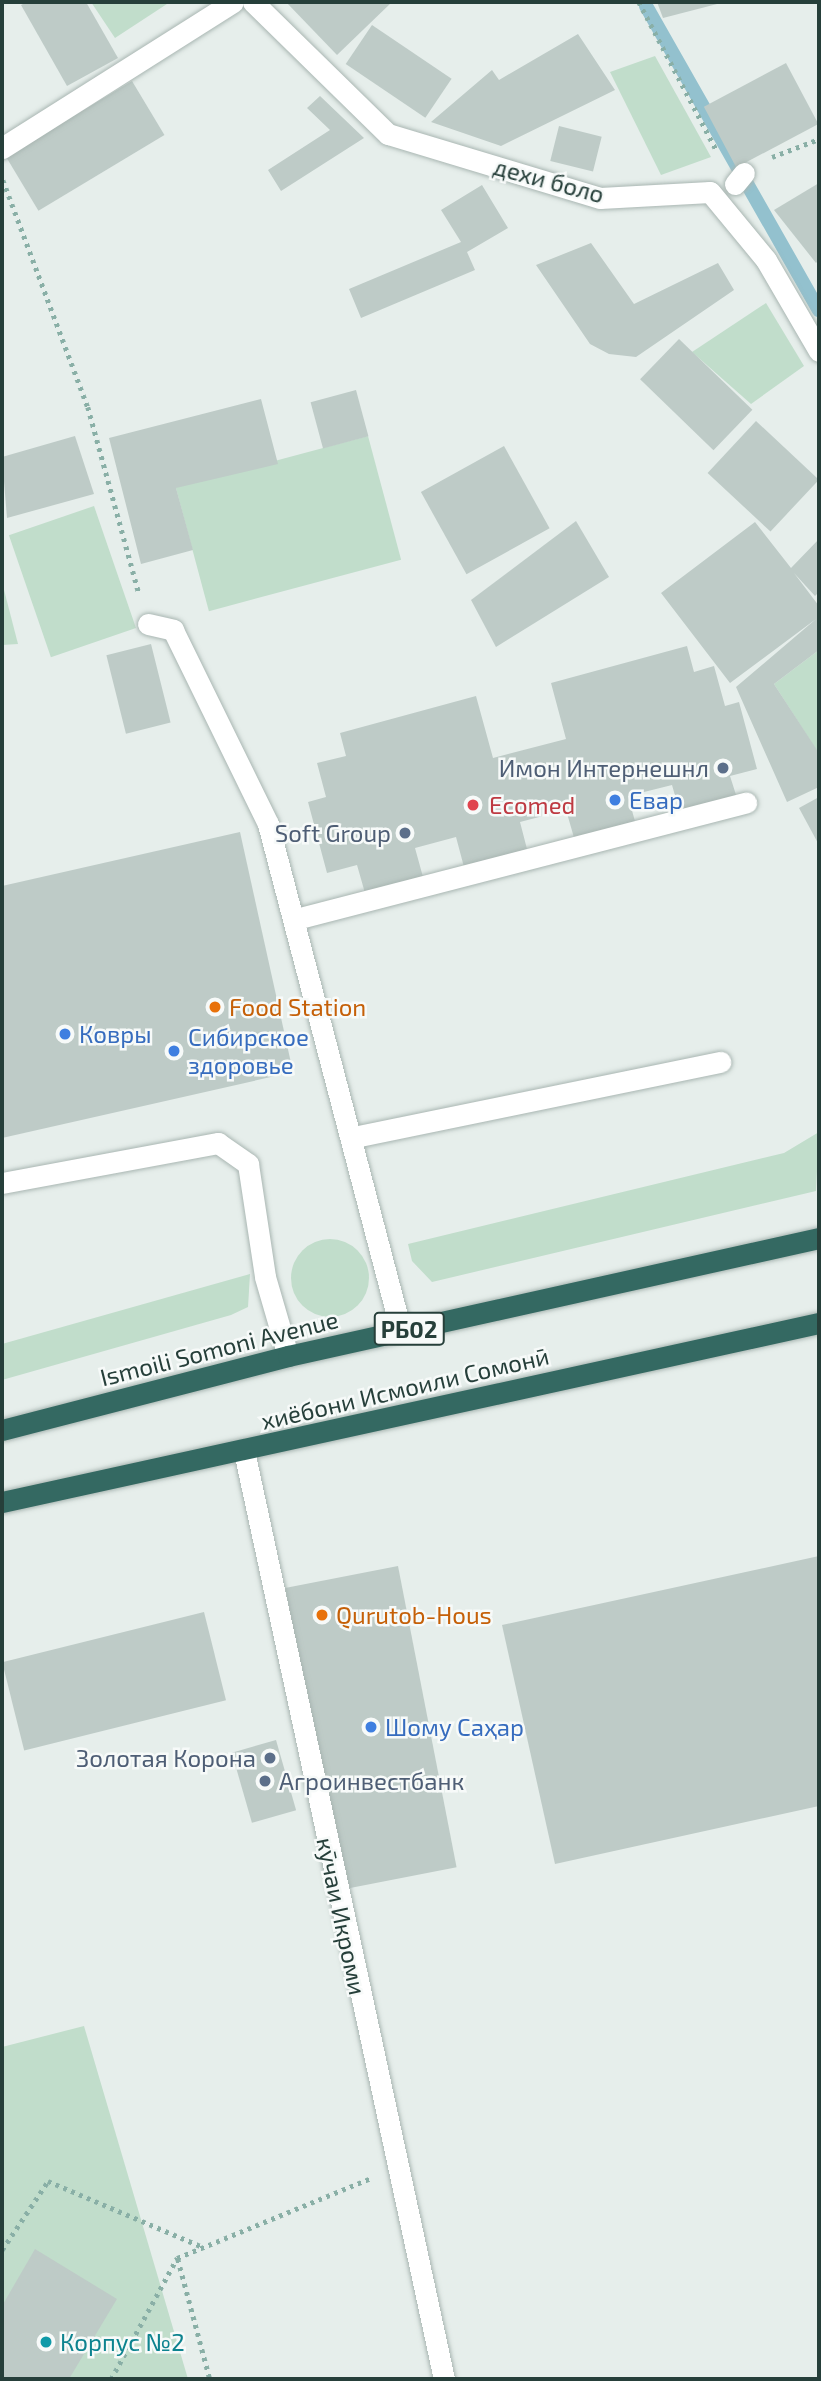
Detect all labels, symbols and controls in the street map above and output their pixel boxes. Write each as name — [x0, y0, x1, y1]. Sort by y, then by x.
street label: дехи боло — [491, 151, 607, 209]
place label: Имон Интернешнл — [499, 754, 709, 782]
marker: Имон Интернешнл — [715, 760, 731, 776]
place label: Евар — [629, 786, 683, 814]
place label: Ecomed — [489, 791, 575, 819]
marker: Евар — [607, 792, 623, 808]
marker: Ecomed — [463, 795, 483, 815]
place label: Soft Group — [275, 819, 391, 847]
marker: Soft Group — [397, 825, 413, 841]
place label: Food Station — [229, 993, 366, 1021]
marker: Food Station — [207, 999, 223, 1015]
place label: Ковры — [79, 1020, 152, 1048]
place label: Сибирское здоровье — [188, 1023, 309, 1079]
marker: Ковры — [57, 1026, 73, 1042]
marker: Сибирское здоровье — [166, 1043, 182, 1059]
street label: Ismoili Somoni Avenue — [97, 1304, 341, 1392]
road number: РБ02 — [372, 1310, 446, 1348]
street label: хиёбони Исмоили Сомонӣ — [258, 1341, 552, 1435]
place label: Qurutob-Hous — [336, 1601, 492, 1629]
marker: Qurutob-Hous — [314, 1607, 330, 1623]
place label: Шому Саҳар — [385, 1713, 524, 1741]
marker: Шому Саҳар — [363, 1719, 379, 1735]
place label: Золотая Корона — [76, 1744, 256, 1772]
marker: Золотая Корона — [262, 1750, 278, 1766]
place label: Агроинвестбанк — [279, 1767, 464, 1795]
marker: Агроинвестбанк — [257, 1773, 273, 1789]
street label: кӯчаи Икроми — [311, 1835, 373, 1997]
place label: Корпус №2 — [60, 2328, 185, 2356]
marker: Корпус №2 — [38, 2334, 54, 2350]

